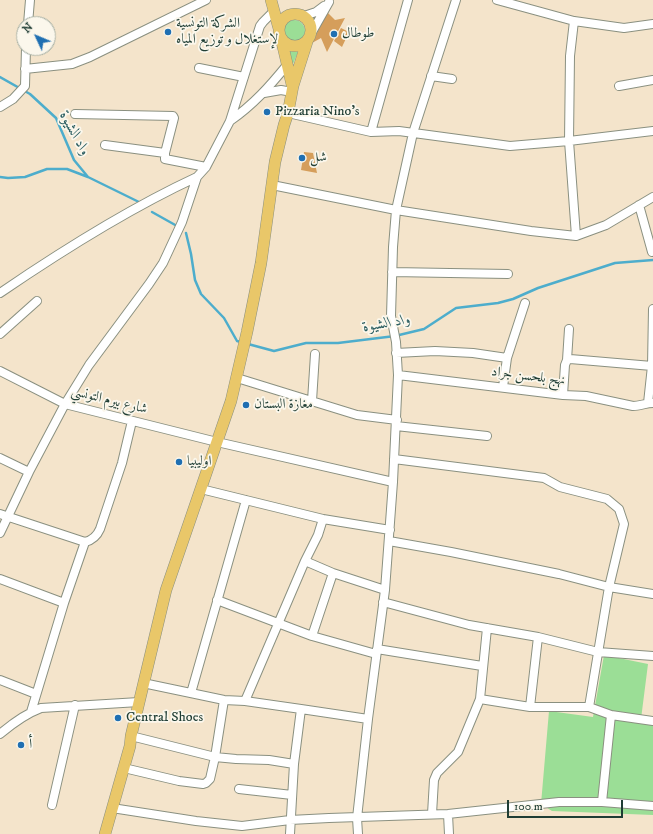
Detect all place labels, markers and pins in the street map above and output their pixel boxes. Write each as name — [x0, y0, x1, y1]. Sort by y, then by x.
place label: الشركة التونسية لإستغلال و توزيع المياه — [176, 16, 278, 48]
place label: طوطال — [342, 26, 374, 42]
marker: الشركة التونسية لإستغلال و توزيع المياه — [163, 27, 173, 37]
marker: طوطال — [329, 29, 339, 39]
place label: Pizzaria Nino's — [275, 104, 359, 120]
marker: Pizzaria Nino's — [262, 107, 272, 117]
place label: شل — [310, 150, 327, 166]
marker: شل — [297, 153, 307, 163]
place label: مغازة البستان — [254, 397, 313, 413]
marker: مغازة البستان — [241, 400, 251, 410]
place label: اوليبيا — [187, 454, 212, 470]
marker: اوليبيا — [174, 457, 184, 467]
place label: Central Shoes — [126, 710, 203, 726]
marker: Central Shoes — [113, 713, 123, 723]
place label: أ — [29, 737, 32, 753]
marker: أ — [16, 740, 26, 750]

